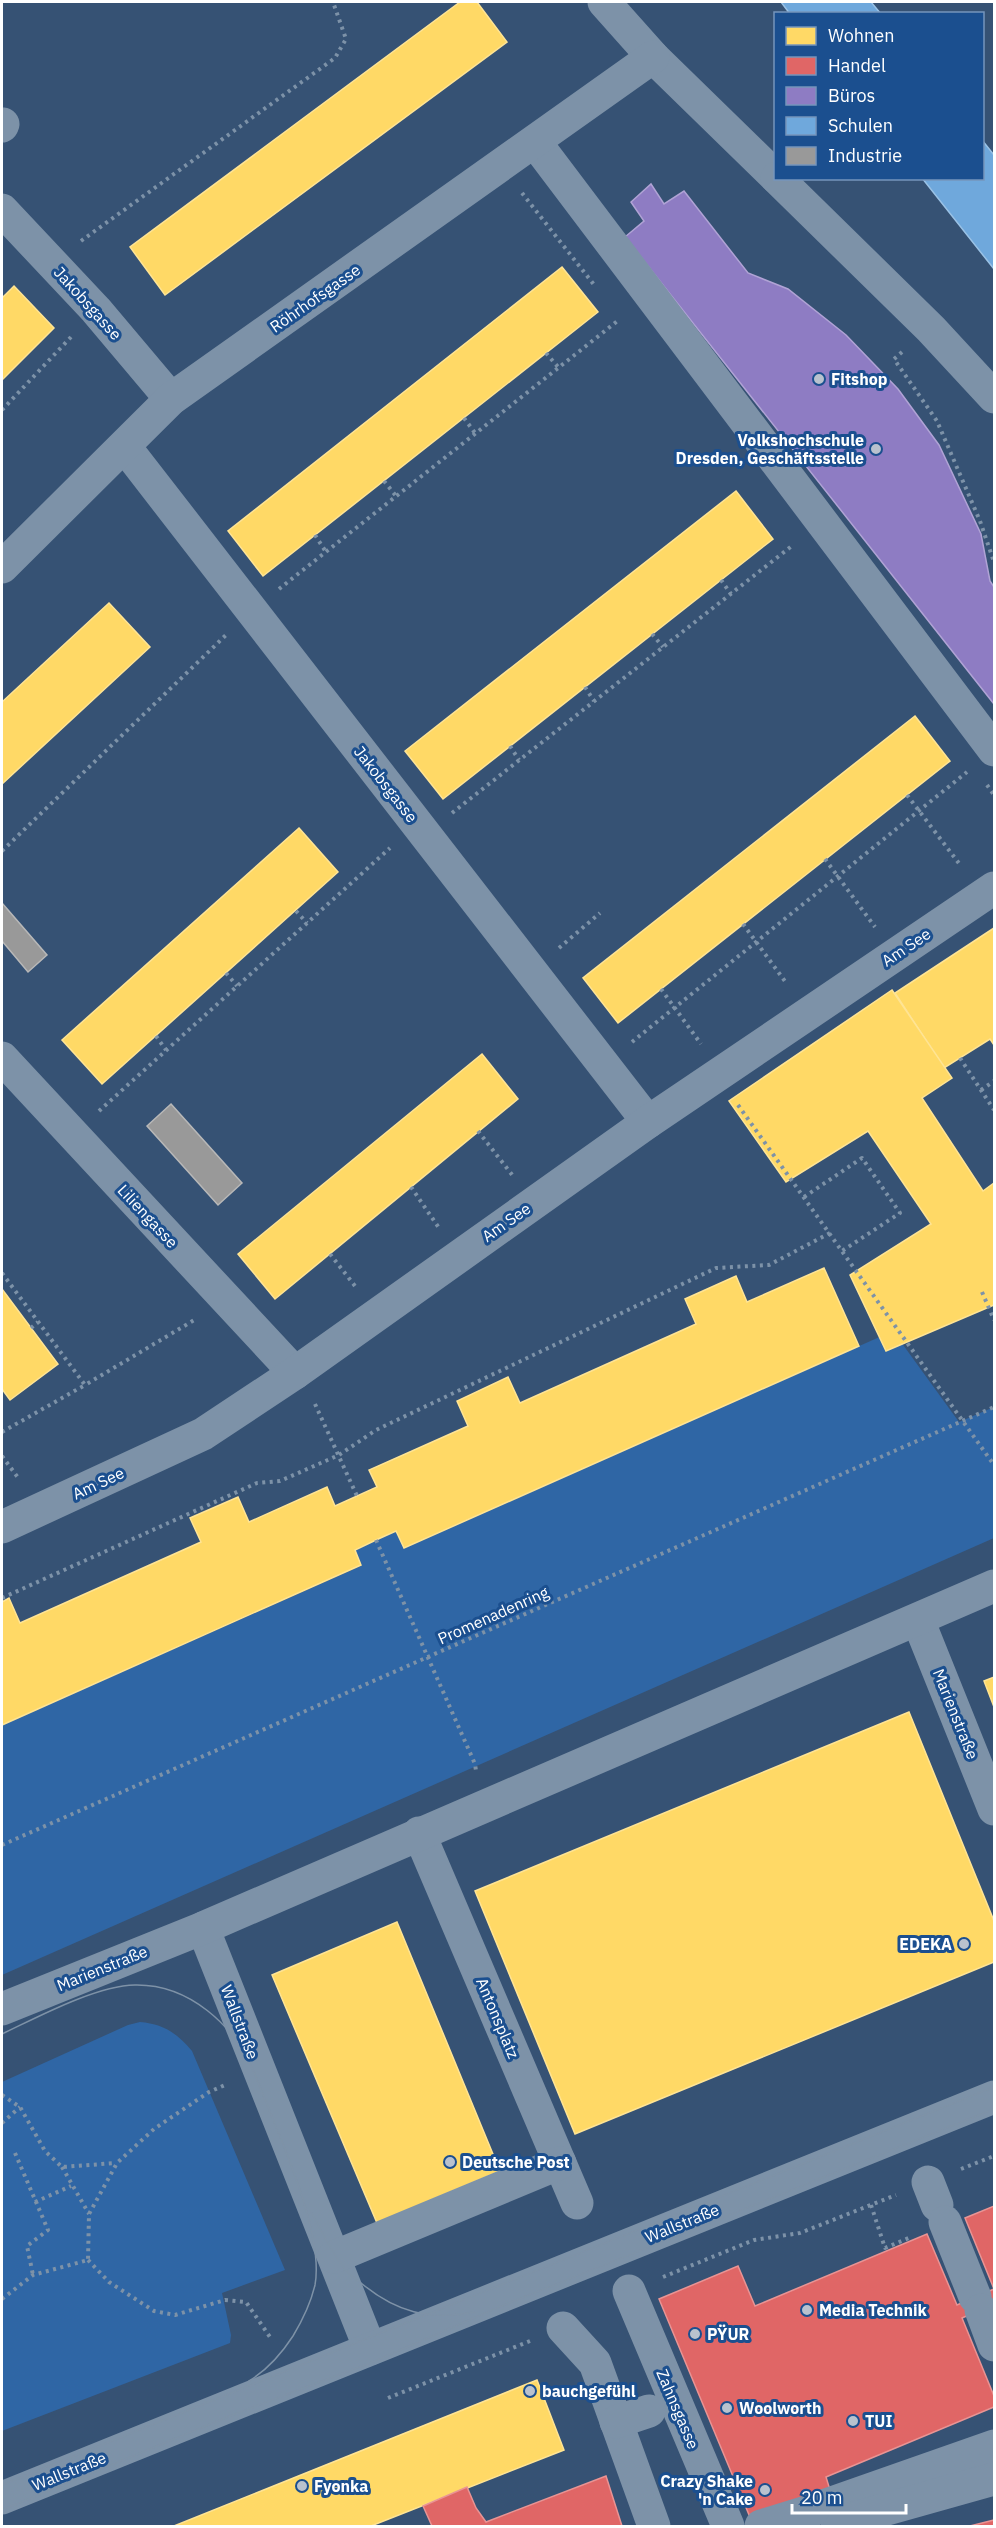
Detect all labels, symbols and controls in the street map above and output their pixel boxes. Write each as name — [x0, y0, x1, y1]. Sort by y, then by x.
legend — [774, 12, 984, 180]
text: Wohnen — [828, 24, 894, 47]
text: Handel — [828, 54, 886, 77]
text: Büros — [828, 84, 875, 107]
text: Schulen — [828, 114, 893, 137]
text: Industrie — [828, 144, 902, 167]
street label: Röhrhofsgasse — [266, 259, 364, 337]
street label: Jakobsgasse — [50, 262, 126, 344]
place label: Fitshop — [831, 369, 888, 389]
marker: Fitshop — [812, 372, 826, 386]
place label: Volkshochschule Dresden, Geschäftsstelle — [676, 430, 864, 468]
marker: Volkshochschule Dresden, Geschäftsstelle — [869, 442, 883, 456]
street label: Jakobsgasse — [350, 742, 422, 827]
street label: Am See — [878, 923, 935, 971]
street label: Liliengasse — [114, 1180, 183, 1252]
street label: Am See — [478, 1198, 534, 1246]
street label: Am See — [69, 1462, 127, 1504]
street label: Promenadenring — [434, 1581, 552, 1648]
street label: Marienstraße — [929, 1666, 983, 1762]
place label: EDEKA — [899, 1934, 952, 1954]
marker: EDEKA — [957, 1937, 971, 1951]
street label: Marienstraße — [54, 1941, 150, 1995]
street label: Antonsplatz — [472, 1975, 524, 2061]
street label: Wallstraße — [217, 1982, 263, 2062]
place label: Deutsche Post — [462, 2152, 570, 2172]
marker: Deutsche Post — [443, 2155, 457, 2169]
street label: Wallstraße — [642, 2199, 722, 2247]
place label: Media Technik — [819, 2300, 927, 2320]
marker: Media Technik — [800, 2303, 814, 2317]
place label: PŸUR — [707, 2324, 750, 2344]
marker: PŸUR — [688, 2327, 702, 2341]
street label: Zahnsgasse — [652, 2366, 704, 2452]
place label: bauchgefühl — [542, 2381, 636, 2401]
marker: bauchgefühl — [523, 2384, 537, 2398]
place label: Woolworth — [739, 2398, 822, 2418]
marker: Woolworth — [720, 2401, 734, 2415]
place label: TUI — [865, 2411, 892, 2431]
marker: TUI — [846, 2414, 860, 2428]
street label: Wallstraße — [29, 2447, 109, 2495]
place label: Crazy Shake 'n Cake — [660, 2471, 753, 2509]
place label: Fyonka — [314, 2476, 368, 2496]
scale bar — [792, 2477, 906, 2515]
marker: Fyonka — [295, 2479, 309, 2493]
marker: Crazy Shake 'n Cake — [758, 2483, 772, 2497]
text: 20 m — [801, 2486, 843, 2509]

